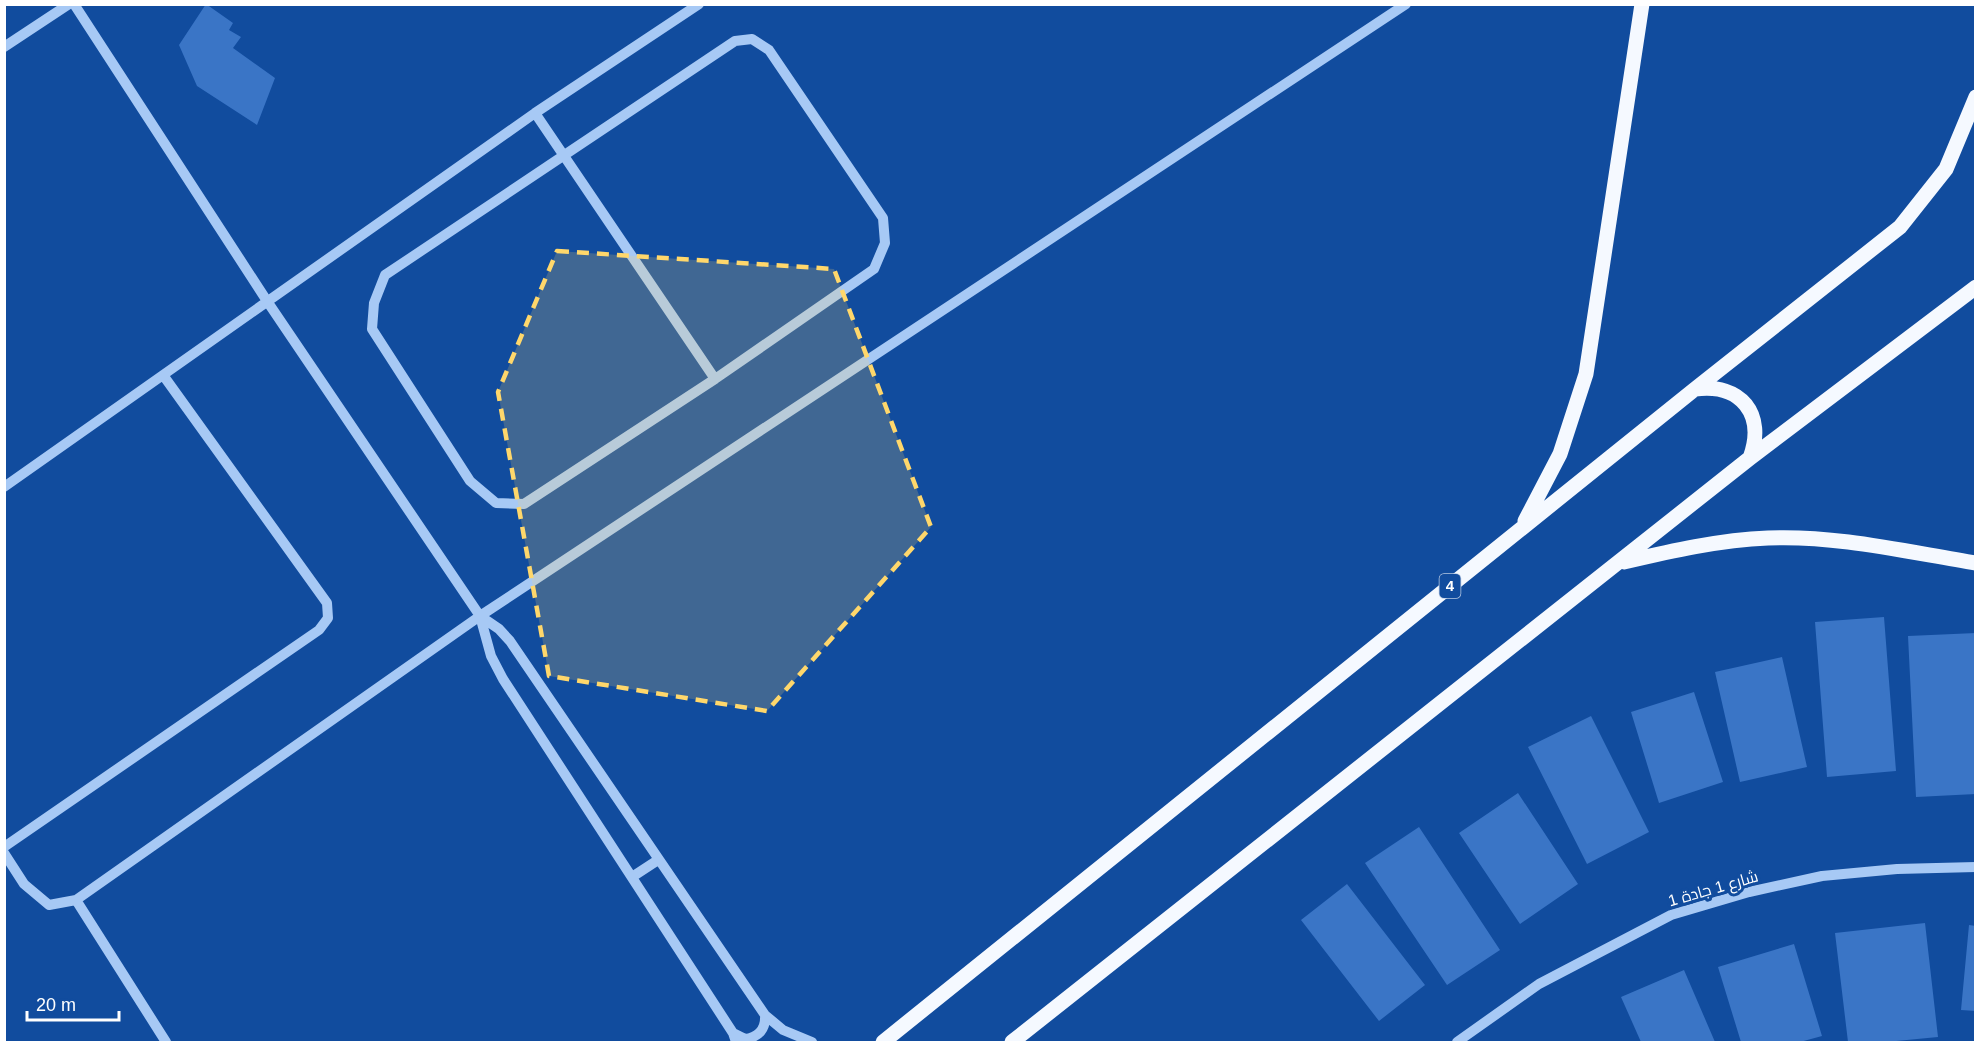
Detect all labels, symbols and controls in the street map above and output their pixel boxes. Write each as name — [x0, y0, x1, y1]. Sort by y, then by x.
road number: 4 — [1440, 574, 1460, 598]
street label: شارع 1 جادة 1 — [1666, 868, 1761, 912]
scale bar — [27, 984, 118, 1022]
text: 20 m — [36, 995, 76, 1015]

